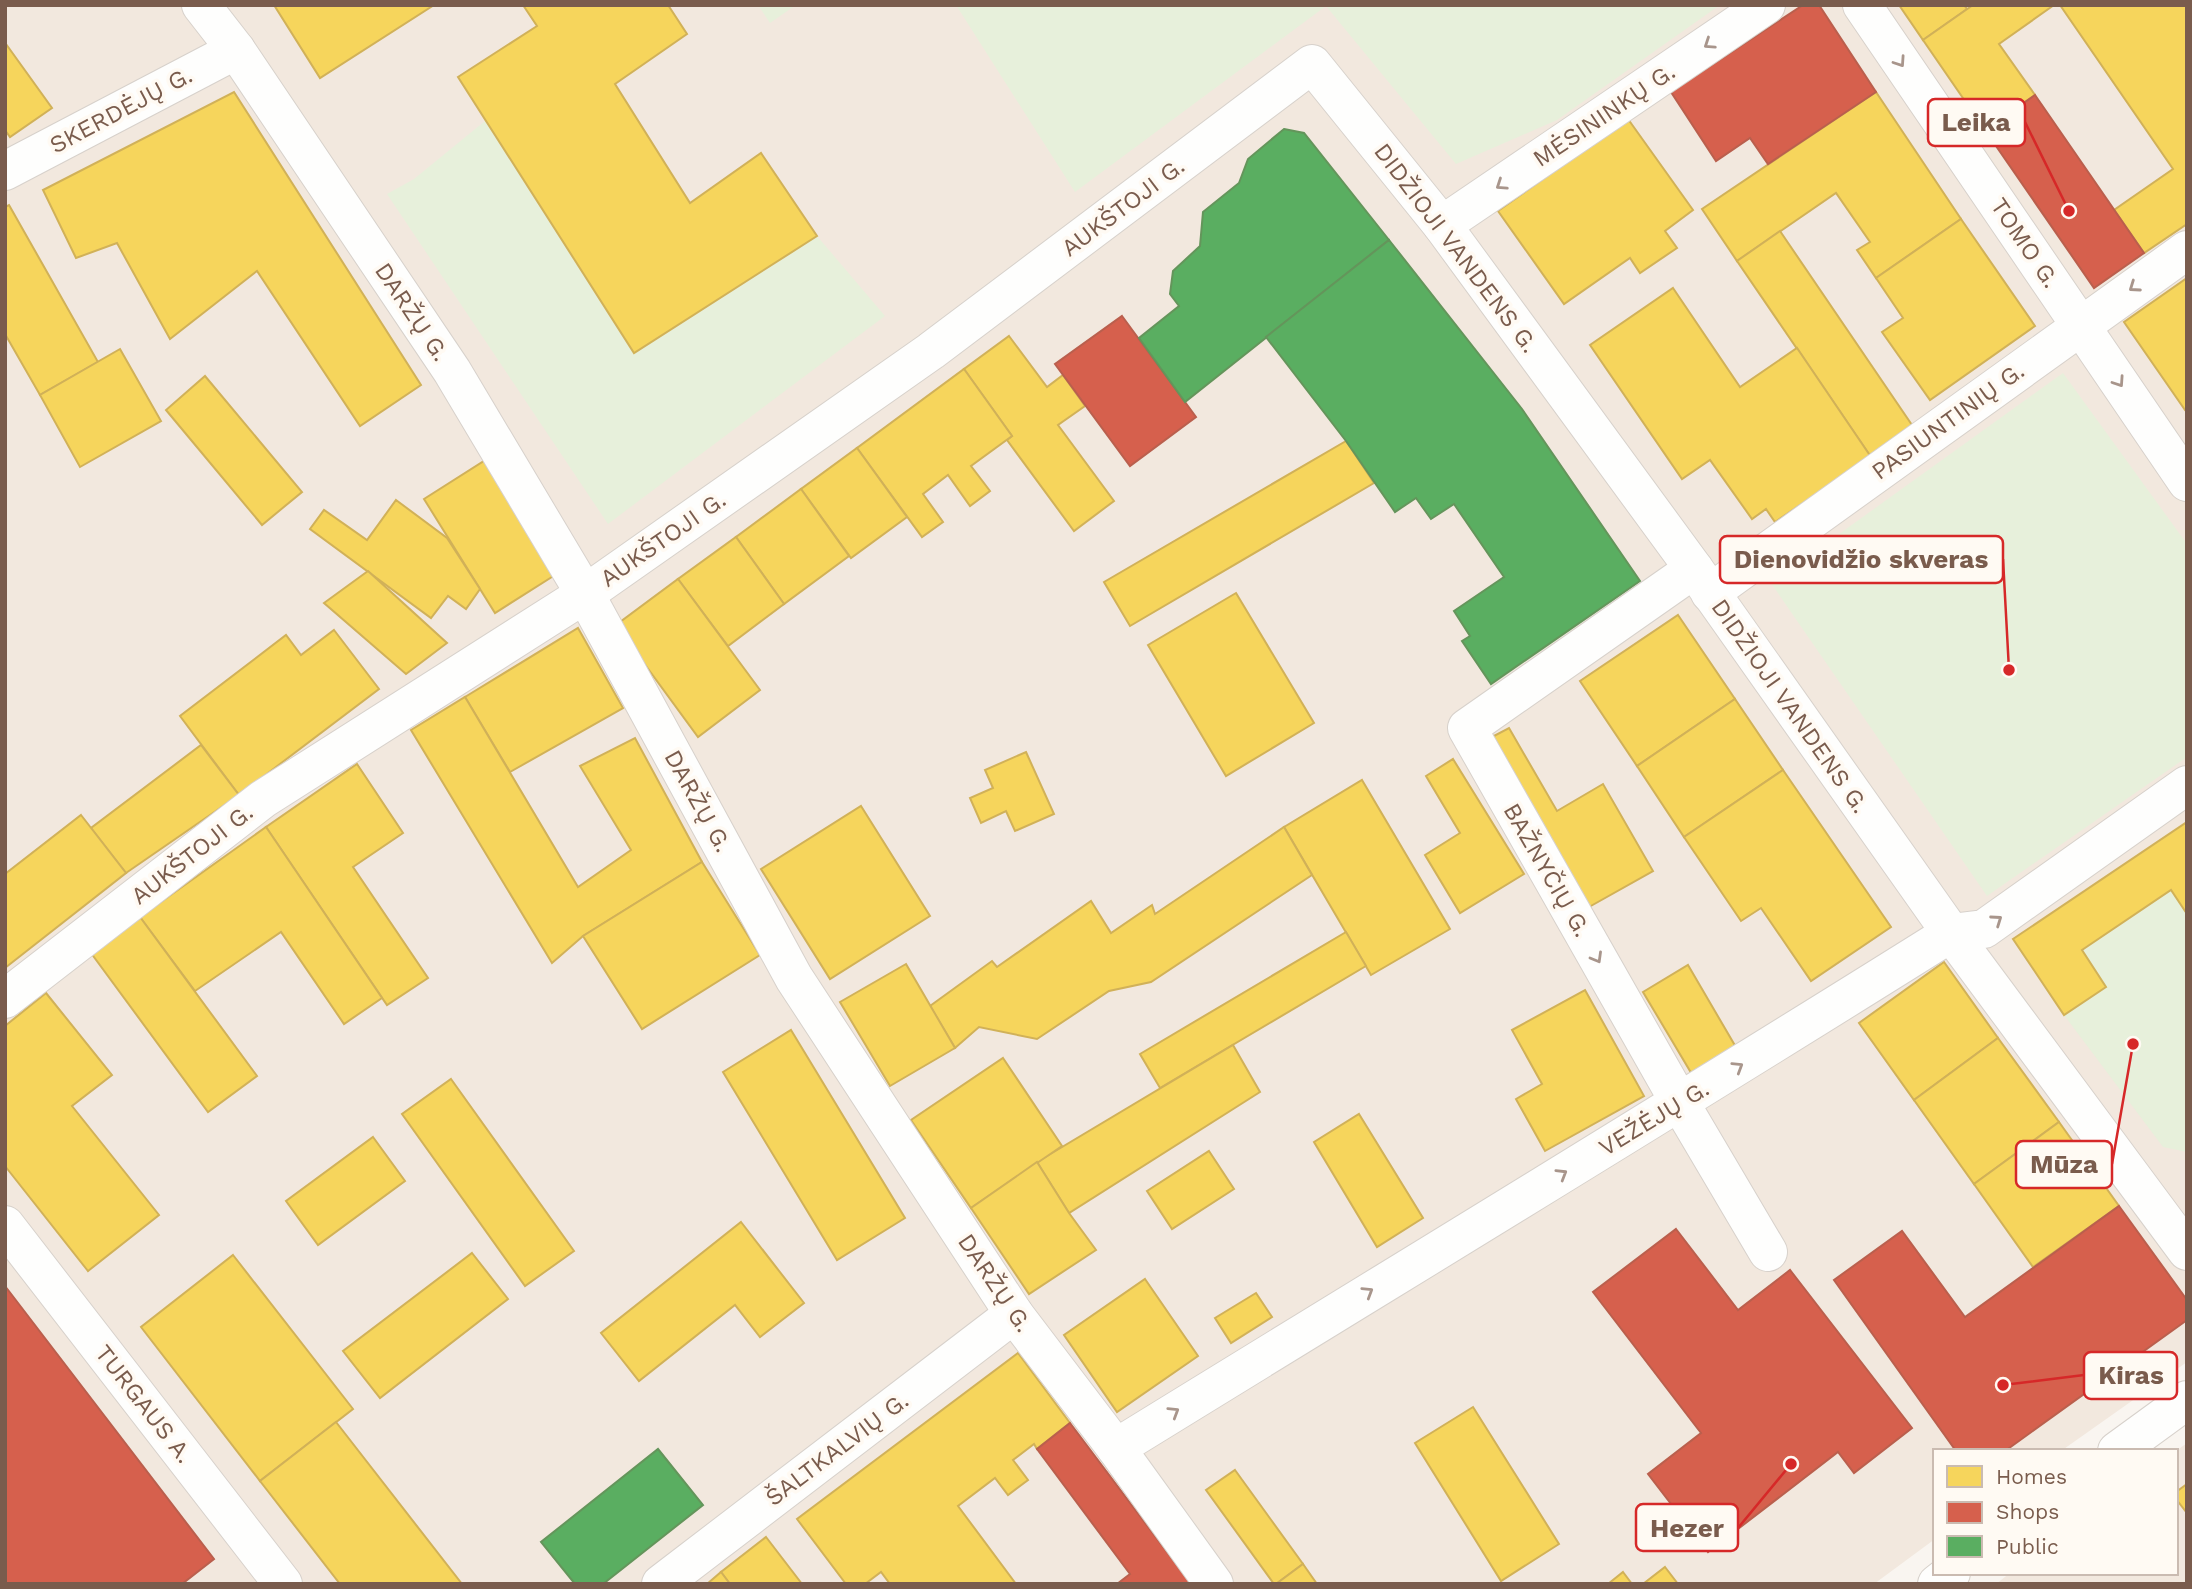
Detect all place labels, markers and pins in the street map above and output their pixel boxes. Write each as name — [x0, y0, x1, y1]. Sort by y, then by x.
callout: Leika — [1928, 99, 2025, 146]
callout: Dienovidžio skveras — [1720, 536, 2003, 583]
callout: Mūza — [2016, 1141, 2112, 1188]
callout: Kiras — [2084, 1352, 2177, 1399]
callout: Hezer — [1636, 1504, 1738, 1551]

